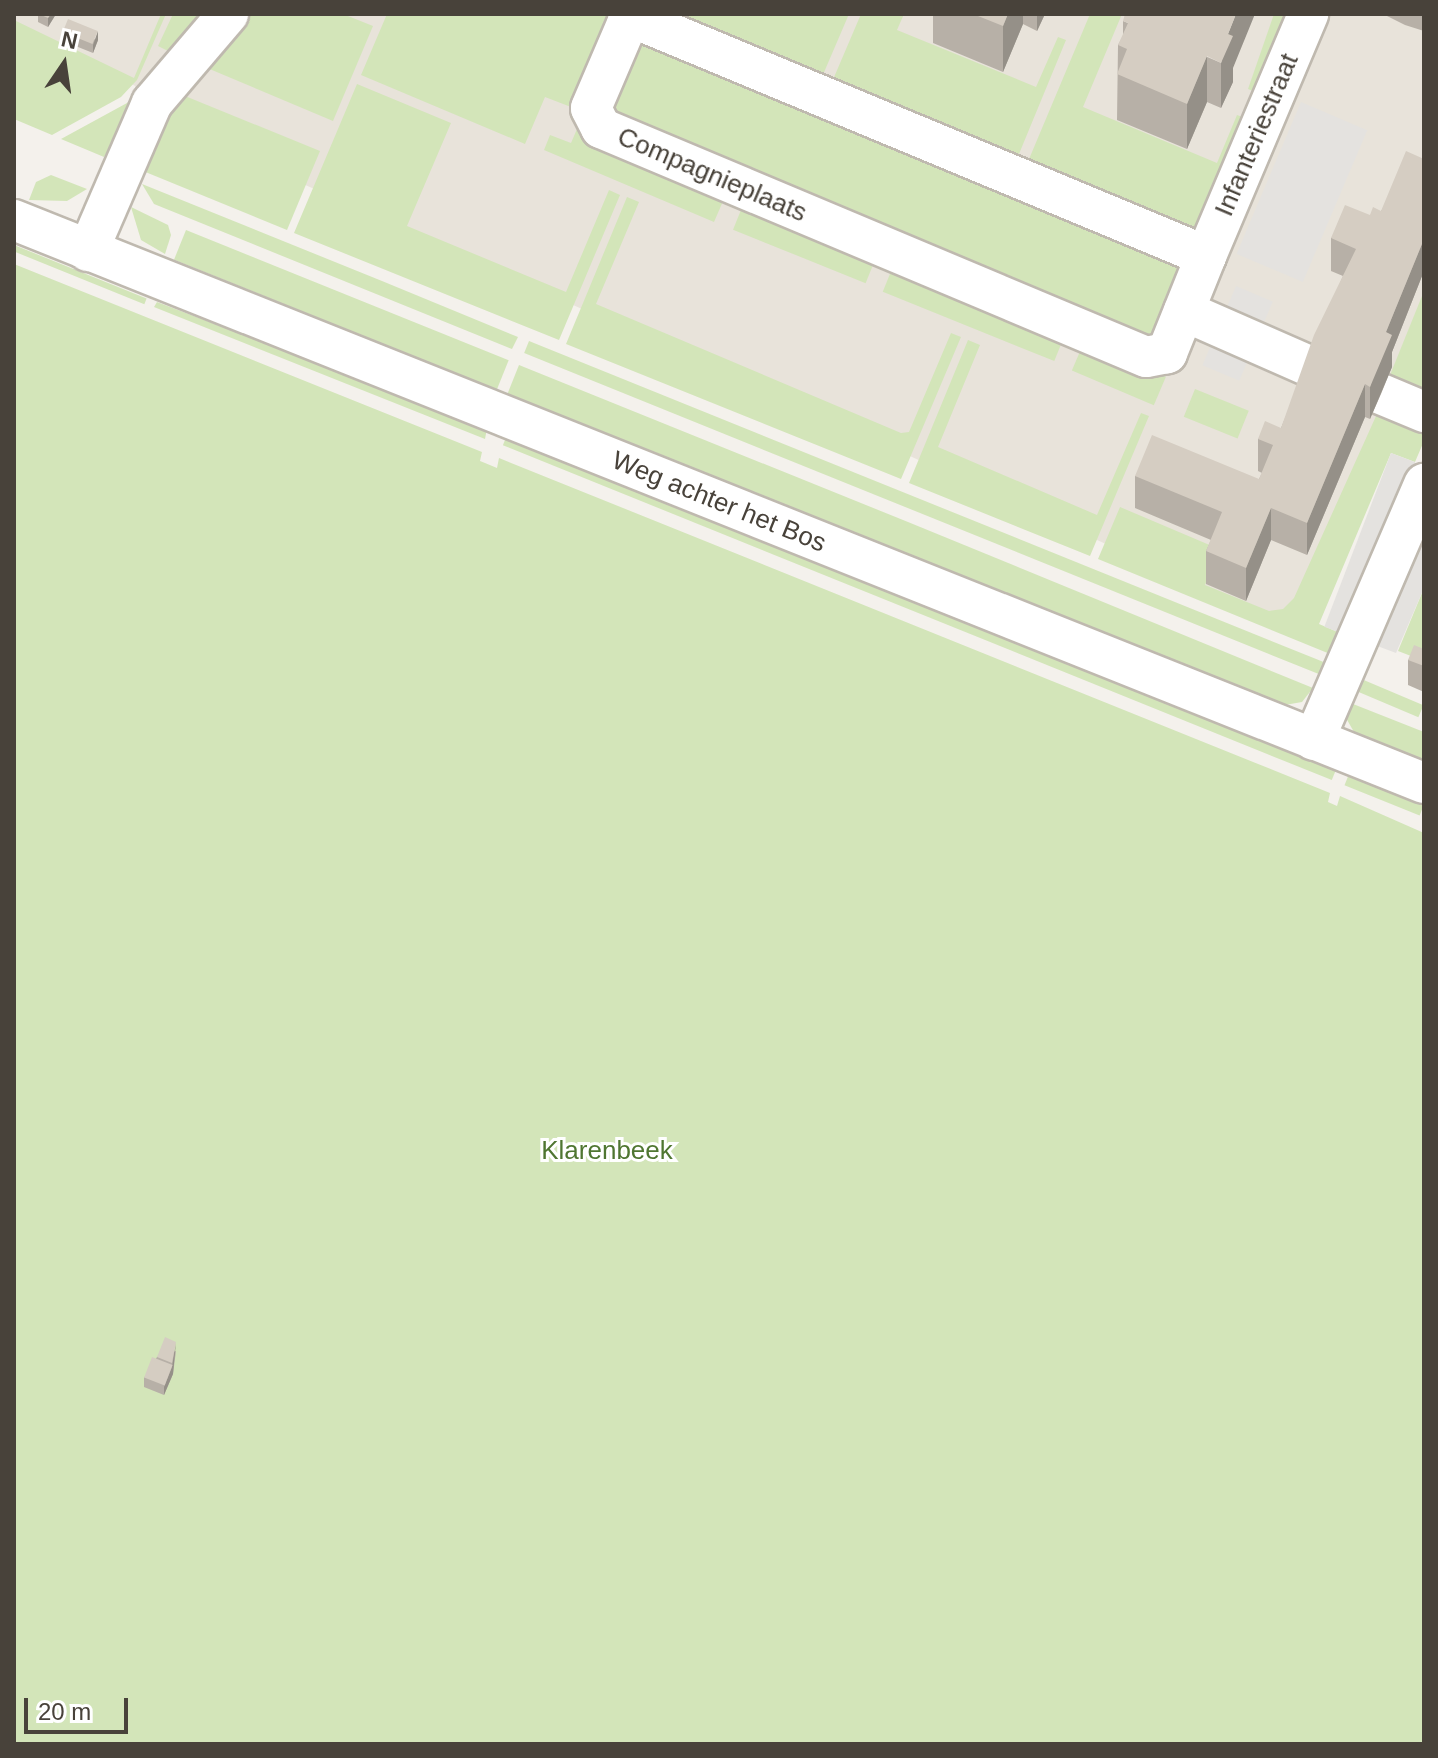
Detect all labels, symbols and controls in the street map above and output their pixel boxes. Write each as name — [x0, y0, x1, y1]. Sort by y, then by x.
north arrow — [24, 24, 104, 104]
text: N — [59, 26, 80, 54]
street label: Infanteriestraat — [1209, 49, 1305, 221]
street label: Compagnieplaats — [613, 121, 811, 229]
street label: Weg achter het Bos — [608, 445, 830, 559]
park label: Klarenbeek — [541, 1135, 673, 1167]
scale bar — [28, 1682, 132, 1732]
text: 20 m — [38, 1698, 91, 1725]

